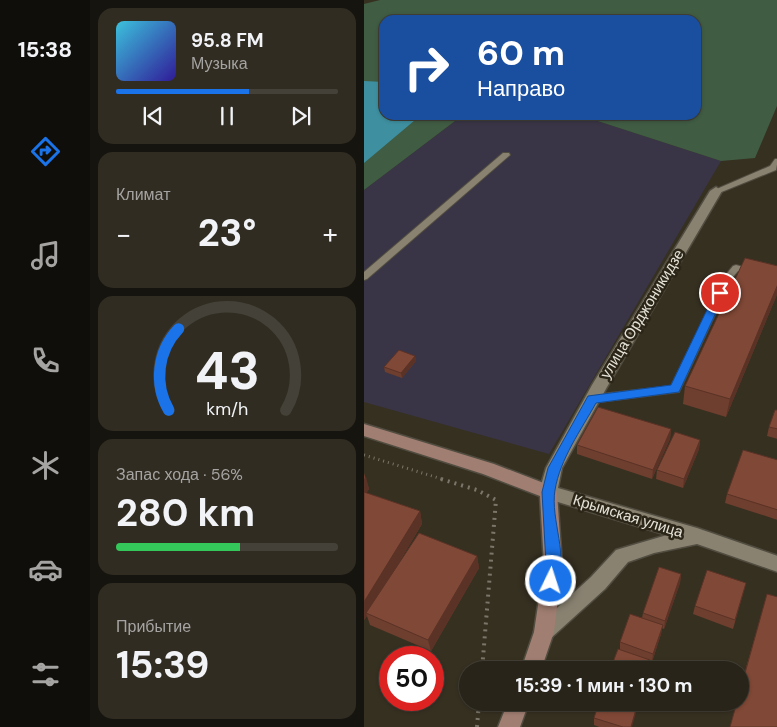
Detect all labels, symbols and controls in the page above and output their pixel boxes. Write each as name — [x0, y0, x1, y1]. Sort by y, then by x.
text: 95.8 FM — [191, 28, 264, 53]
text: 60 m — [477, 30, 565, 76]
text: 15:38 — [18, 35, 72, 64]
icon: right — [394, 35, 459, 100]
text: Музыка — [191, 53, 248, 74]
text: Направо — [477, 74, 565, 103]
icon: previous — [139, 102, 167, 130]
icon: pause — [213, 102, 241, 130]
icon: next — [287, 102, 315, 130]
icon: directions — [28, 134, 63, 169]
text: Климат — [116, 184, 170, 205]
text: 23° — [198, 208, 256, 258]
text: − — [116, 216, 131, 253]
text: + — [323, 216, 338, 253]
icon: music — [28, 238, 63, 273]
street label: улица Орджоникидзе — [595, 246, 689, 382]
pin — [699, 272, 741, 314]
icon: arrive — [706, 279, 734, 307]
text: 43 — [194, 337, 260, 405]
icon: phone — [28, 343, 63, 378]
text: km/h — [206, 397, 248, 421]
icon: climate — [28, 448, 63, 483]
text: Запас хода · 56% — [116, 464, 243, 485]
text: 280 km — [116, 488, 255, 538]
street label: Крымская улица — [570, 490, 686, 542]
icon: car — [28, 552, 63, 587]
position arrow — [524, 554, 576, 606]
text: Прибытие — [116, 616, 191, 637]
text: 15:39 — [116, 640, 209, 690]
speed limit sign: 50 — [379, 646, 444, 711]
icon: filters — [28, 657, 63, 692]
text: 15:39 · 1 мин · 130 m — [516, 673, 692, 698]

